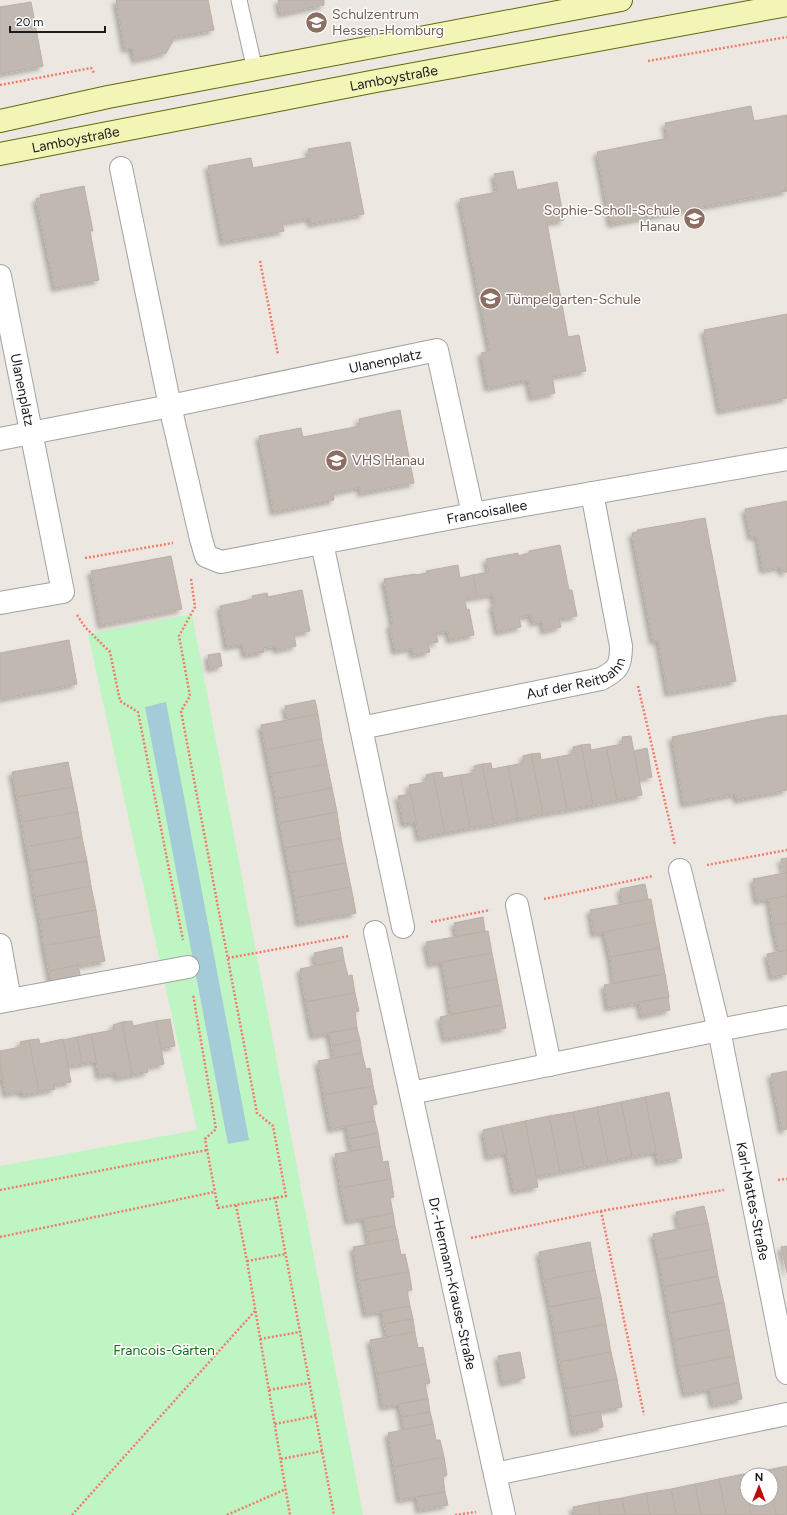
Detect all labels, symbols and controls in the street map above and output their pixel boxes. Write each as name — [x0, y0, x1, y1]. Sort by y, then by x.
place label: Schulzentrum Hessen-Homburg — [332, 6, 444, 39]
scale bar — [10, 8, 105, 34]
school or university icon: Schulzentrum Hessen-Homburg — [303, 9, 329, 35]
text: 20 m — [16, 15, 44, 29]
street label: Lamboystraße — [348, 62, 439, 95]
street label: Lamboystraße — [30, 123, 121, 157]
place label: Sophie-Scholl-Schule Hanau — [544, 202, 680, 235]
school or university icon: Sophie-Scholl-Schule Hanau — [682, 205, 708, 231]
school or university icon: Tümpelgarten-Schule — [477, 286, 503, 312]
place label: Tümpelgarten-Schule — [506, 291, 641, 308]
street label: Ulanenplatz — [347, 345, 423, 377]
street label: Ulanenplatz — [7, 352, 38, 428]
school or university icon: VHS Hanau — [324, 447, 350, 473]
place label: VHS Hanau — [352, 452, 425, 469]
street label: Francoisallee — [445, 497, 529, 528]
street label: Auf der Reitbahn — [525, 656, 629, 703]
street label: Karl-Mattes-Straße — [732, 1140, 772, 1262]
street label: Dr.-Hermann-Krause-Straße — [425, 1196, 480, 1372]
park label: Francois-Gärten — [113, 1342, 215, 1359]
north arrow — [739, 1467, 779, 1507]
text: N — [755, 1471, 763, 1484]

